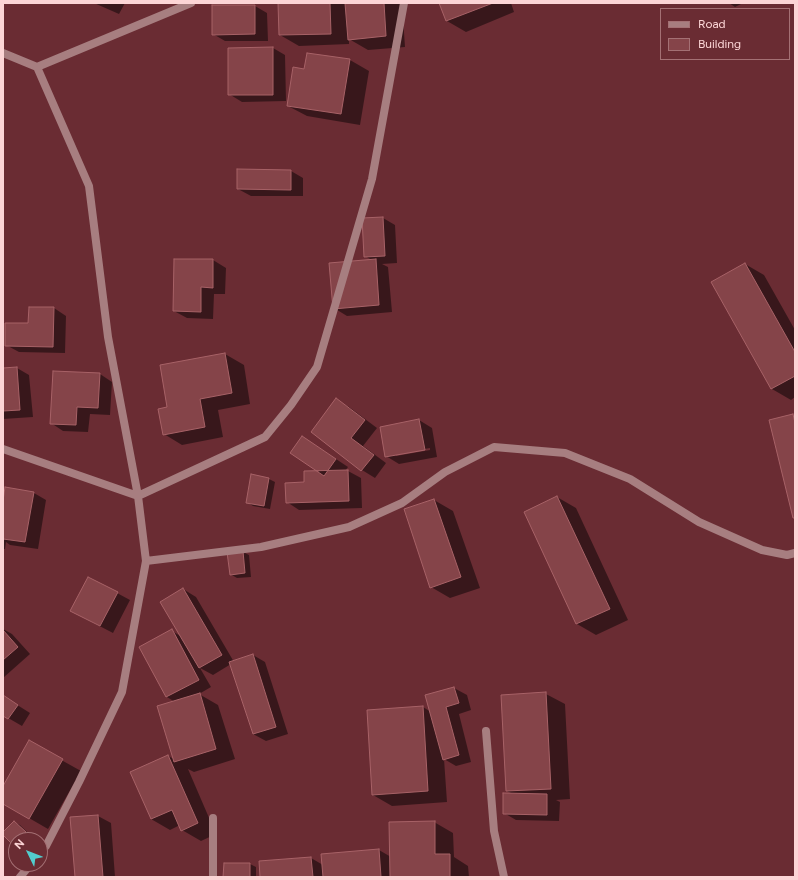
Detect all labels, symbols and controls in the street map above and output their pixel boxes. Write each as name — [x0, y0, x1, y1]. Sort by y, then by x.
legend — [660, 8, 790, 60]
text: Road — [698, 17, 726, 31]
text: Building — [698, 37, 741, 51]
north arrow — [8, 832, 48, 872]
text: N — [12, 837, 27, 852]

